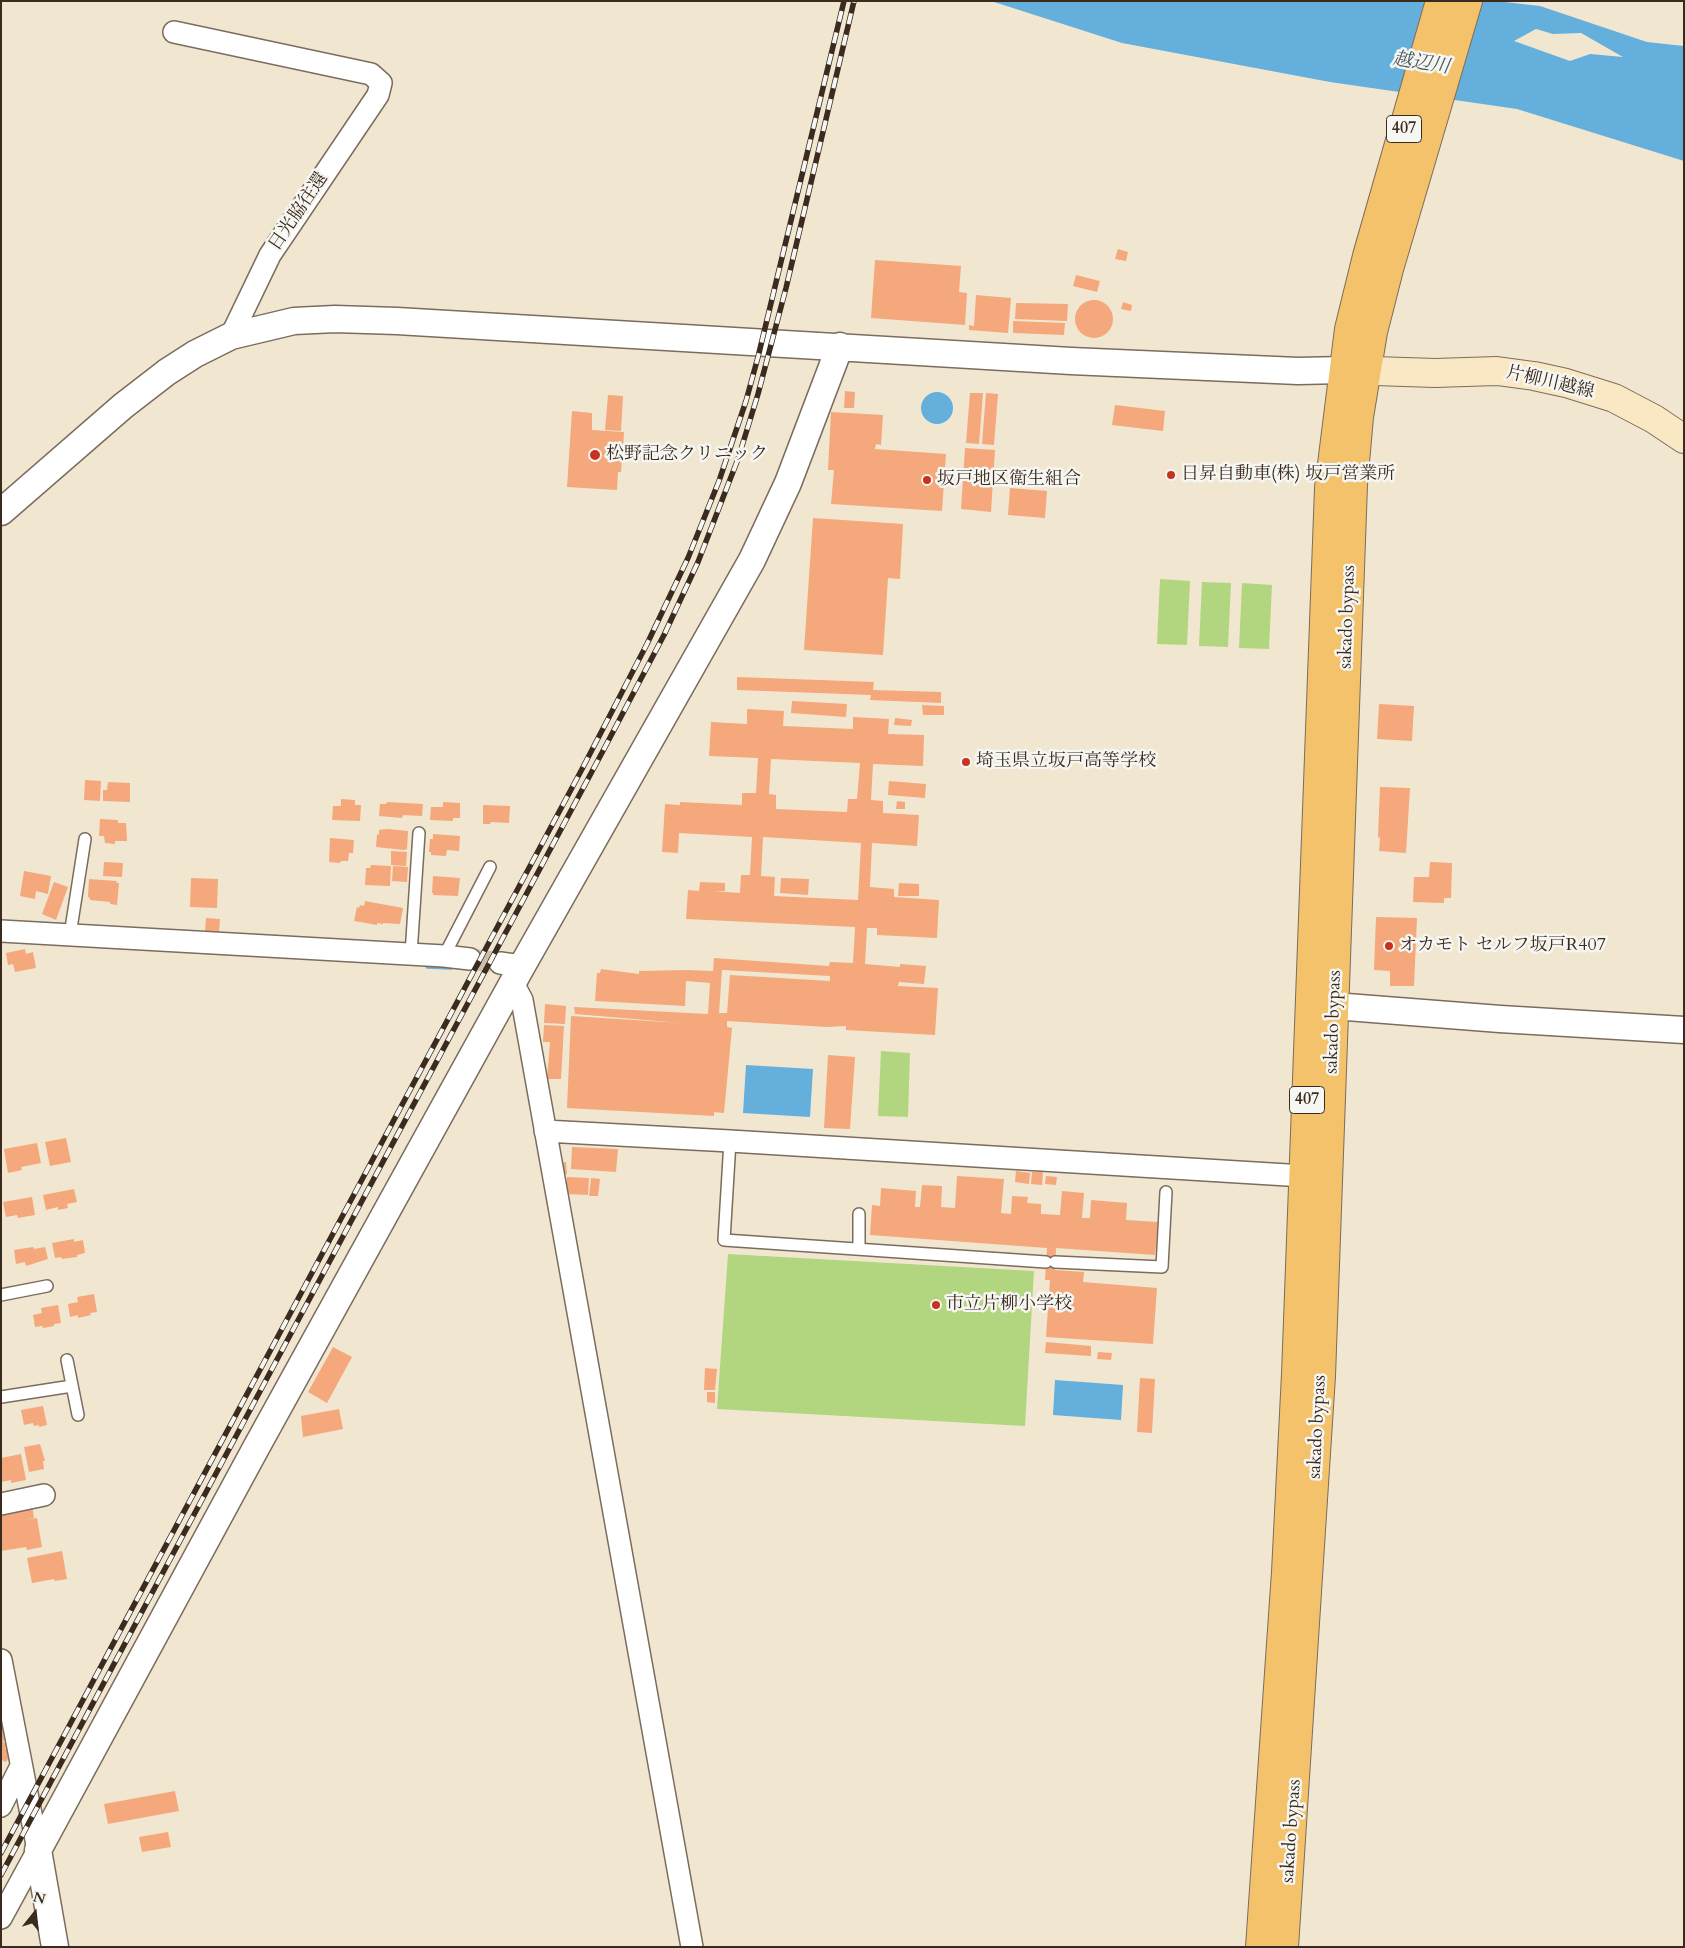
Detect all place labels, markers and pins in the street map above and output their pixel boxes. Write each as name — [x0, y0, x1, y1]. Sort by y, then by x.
place label: 松野記念クリニック — [606, 444, 768, 466]
marker: 松野記念クリニック — [588, 448, 602, 462]
place label: 日昇自動車(株) 坂戸営業所 — [1181, 464, 1395, 486]
place label: 坂戸地区衛生組合 — [937, 469, 1081, 491]
marker: 日昇自動車(株) 坂戸営業所 — [1165, 469, 1177, 481]
marker: 坂戸地区衛生組合 — [921, 474, 933, 486]
place label: 埼玉県立坂戸高等学校 — [976, 751, 1156, 773]
marker: 埼玉県立坂戸高等学校 — [960, 756, 972, 768]
place label: オカモト セルフ坂戸R407 — [1399, 935, 1606, 957]
marker: オカモト セルフ坂戸R407 — [1383, 940, 1395, 952]
place label: 市立片柳小学校 — [946, 1294, 1072, 1316]
marker: 市立片柳小学校 — [930, 1299, 942, 1311]

